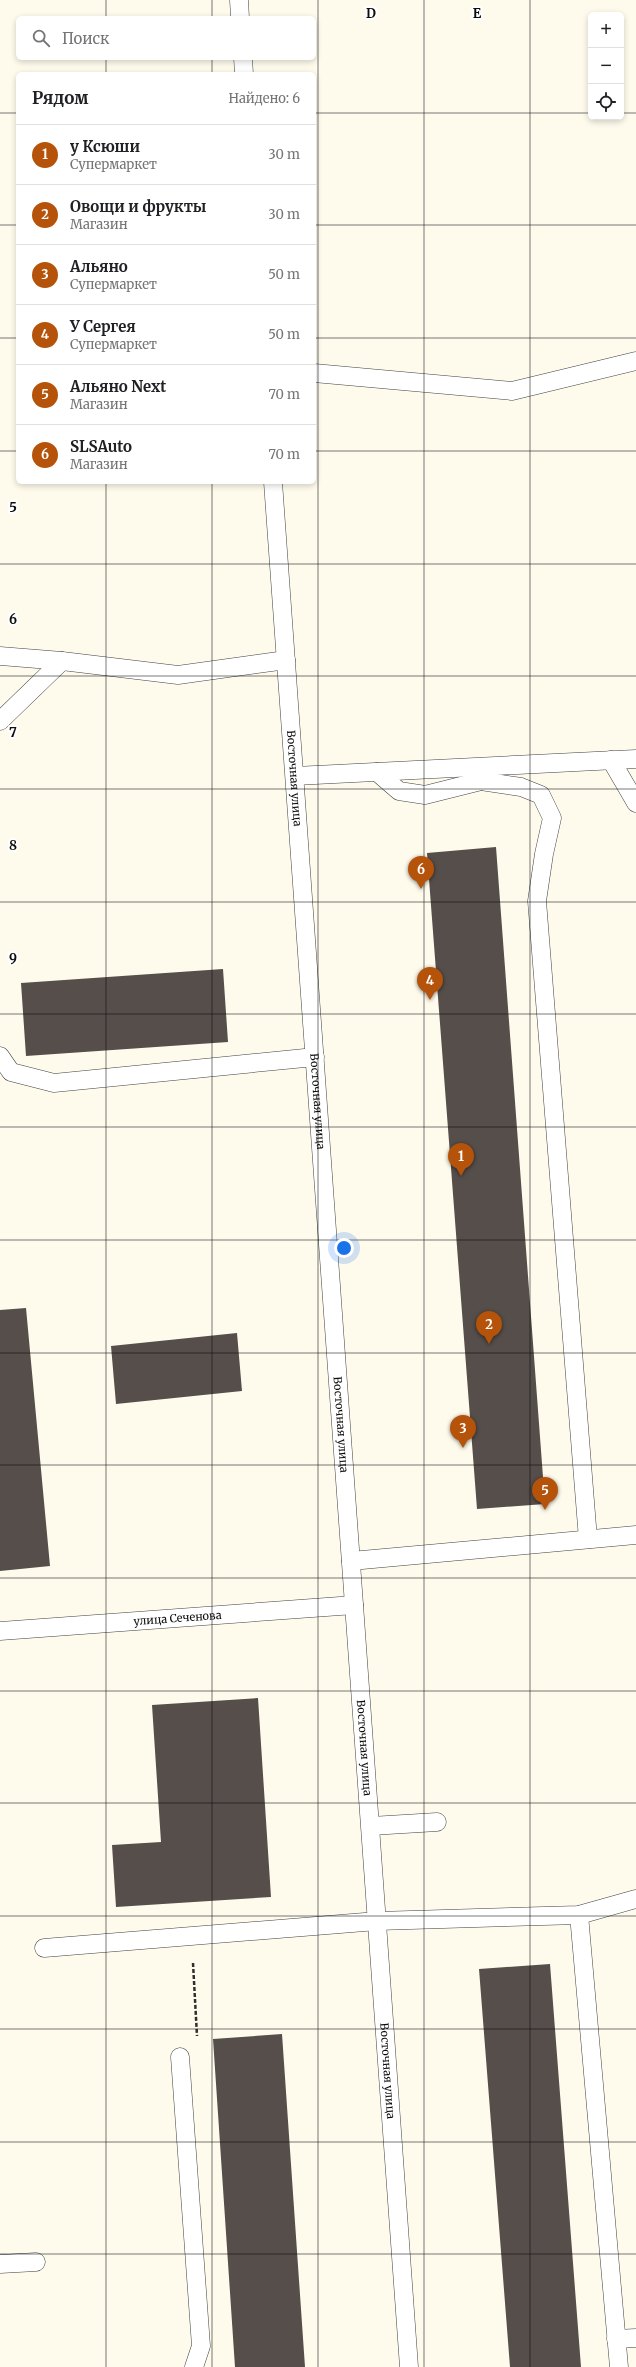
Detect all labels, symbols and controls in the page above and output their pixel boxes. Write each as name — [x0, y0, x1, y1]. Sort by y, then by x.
text: D — [366, 5, 376, 22]
text: E — [473, 5, 482, 22]
map controls — [588, 12, 624, 120]
button: + — [588, 12, 624, 48]
search box — [16, 16, 316, 60]
icon: search — [30, 27, 52, 49]
text: Поиск — [62, 29, 109, 48]
button: − — [588, 48, 624, 84]
button: locate — [588, 84, 624, 120]
text: Рядом — [32, 87, 88, 109]
text: Найдено: 6 — [229, 90, 300, 107]
text: у Ксюши — [70, 137, 140, 156]
text: 1 — [42, 146, 48, 163]
text: 30 m — [268, 146, 300, 163]
text: Супермаркет — [70, 156, 157, 173]
text: Овощи и фрукты — [70, 197, 207, 216]
text: 2 — [41, 206, 49, 223]
text: 30 m — [268, 206, 300, 223]
text: Магазин — [70, 216, 128, 233]
text: Альяно — [70, 257, 128, 276]
text: 3 — [41, 266, 49, 283]
text: 50 m — [268, 266, 300, 283]
text: Супермаркет — [70, 276, 157, 293]
text: У Сергея — [70, 317, 136, 336]
text: 4 — [41, 326, 49, 343]
text: 50 m — [268, 326, 300, 343]
text: Супермаркет — [70, 336, 157, 353]
text: Альяно Next — [70, 377, 166, 396]
text: 5 — [41, 386, 49, 403]
text: 70 m — [269, 386, 300, 403]
text: Магазин — [70, 396, 128, 413]
text: SLSAuto — [70, 437, 132, 456]
text: 6 — [41, 446, 49, 463]
text: 70 m — [269, 446, 300, 463]
text: Магазин — [70, 456, 128, 473]
text: 5 — [9, 499, 17, 516]
text: 6 — [9, 611, 17, 628]
text: 7 — [9, 724, 17, 741]
street label: Восточная улица — [284, 730, 305, 827]
text: 8 — [9, 837, 17, 854]
pin: 6 — [408, 856, 434, 889]
text: 9 — [9, 950, 17, 967]
pin: 4 — [417, 967, 443, 1000]
street label: Восточная улица — [307, 1053, 328, 1150]
pin: 1 — [448, 1143, 474, 1176]
your location — [334, 1238, 354, 1258]
pin: 2 — [476, 1311, 502, 1344]
street label: Восточная улица — [331, 1376, 351, 1473]
pin: 3 — [450, 1415, 476, 1448]
pin: 5 — [532, 1477, 558, 1510]
street label: улица Сеченова — [133, 1608, 222, 1628]
street label: Восточная улица — [354, 1699, 375, 1796]
street label: Восточная улица — [377, 2022, 398, 2120]

